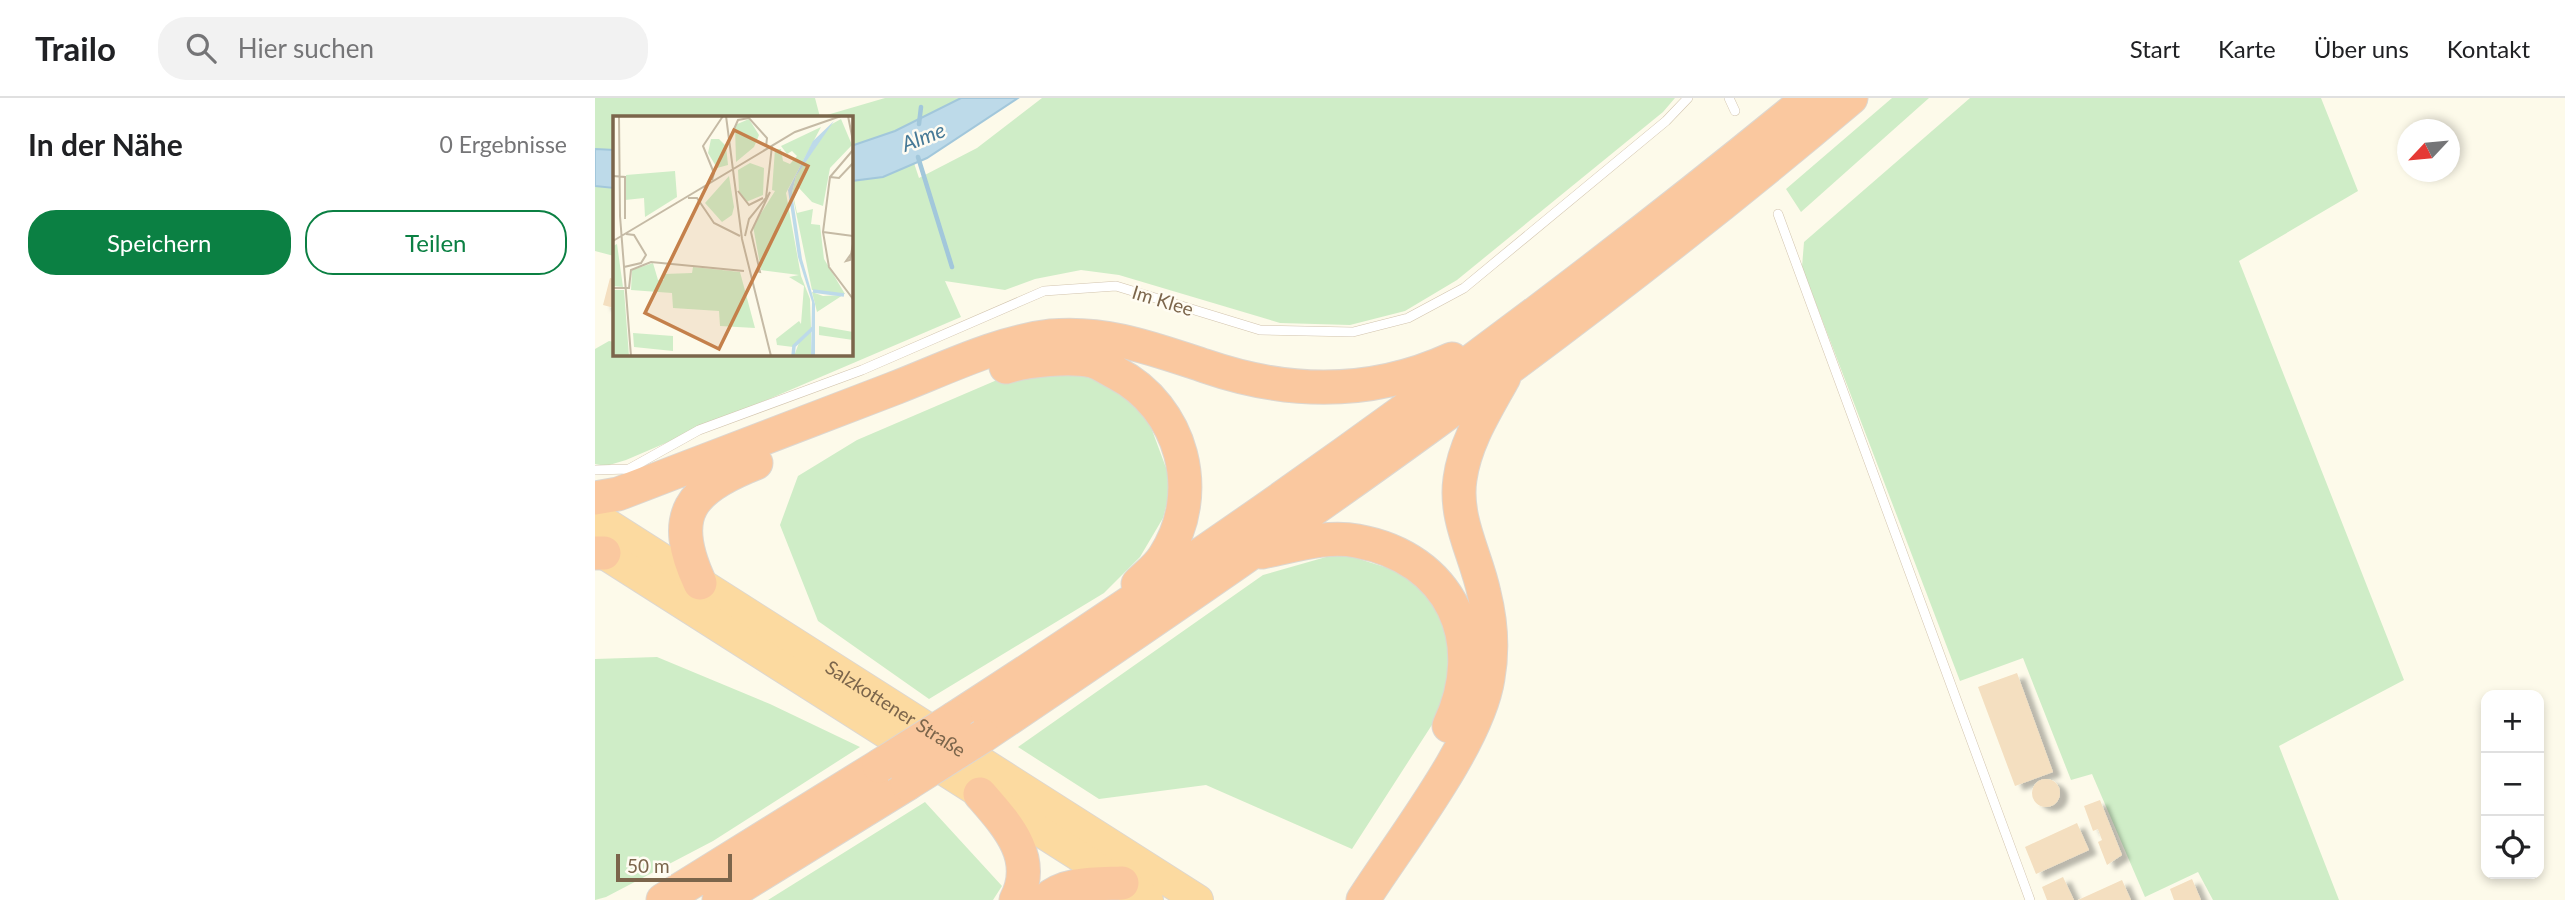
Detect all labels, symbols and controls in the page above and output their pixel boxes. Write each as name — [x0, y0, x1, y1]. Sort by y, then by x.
search box — [158, 17, 648, 80]
text: Trailo — [35, 28, 116, 68]
icon: search — [182, 29, 220, 67]
text: Hier suchen — [238, 32, 374, 64]
text: Start — [2130, 34, 2180, 63]
text: Karte — [2218, 34, 2276, 63]
text: Über uns — [2314, 34, 2409, 63]
text: Kontakt — [2447, 34, 2530, 63]
inset map — [613, 116, 852, 355]
water label: Alme — [897, 116, 948, 156]
north arrow — [2397, 119, 2460, 182]
text: In der Nähe — [28, 126, 183, 162]
text: 0 Ergebnisse — [439, 130, 567, 158]
button: Speichern — [28, 210, 291, 275]
button: Teilen — [305, 210, 567, 275]
street label: Im Klee — [1130, 280, 1196, 320]
street label: Salzkottener Straße — [822, 655, 970, 761]
map controls — [2481, 690, 2544, 879]
button: + — [2481, 690, 2544, 753]
button: − — [2481, 753, 2544, 816]
button: locate — [2481, 816, 2544, 879]
scale bar — [616, 851, 731, 883]
text: 50 m — [627, 854, 670, 877]

